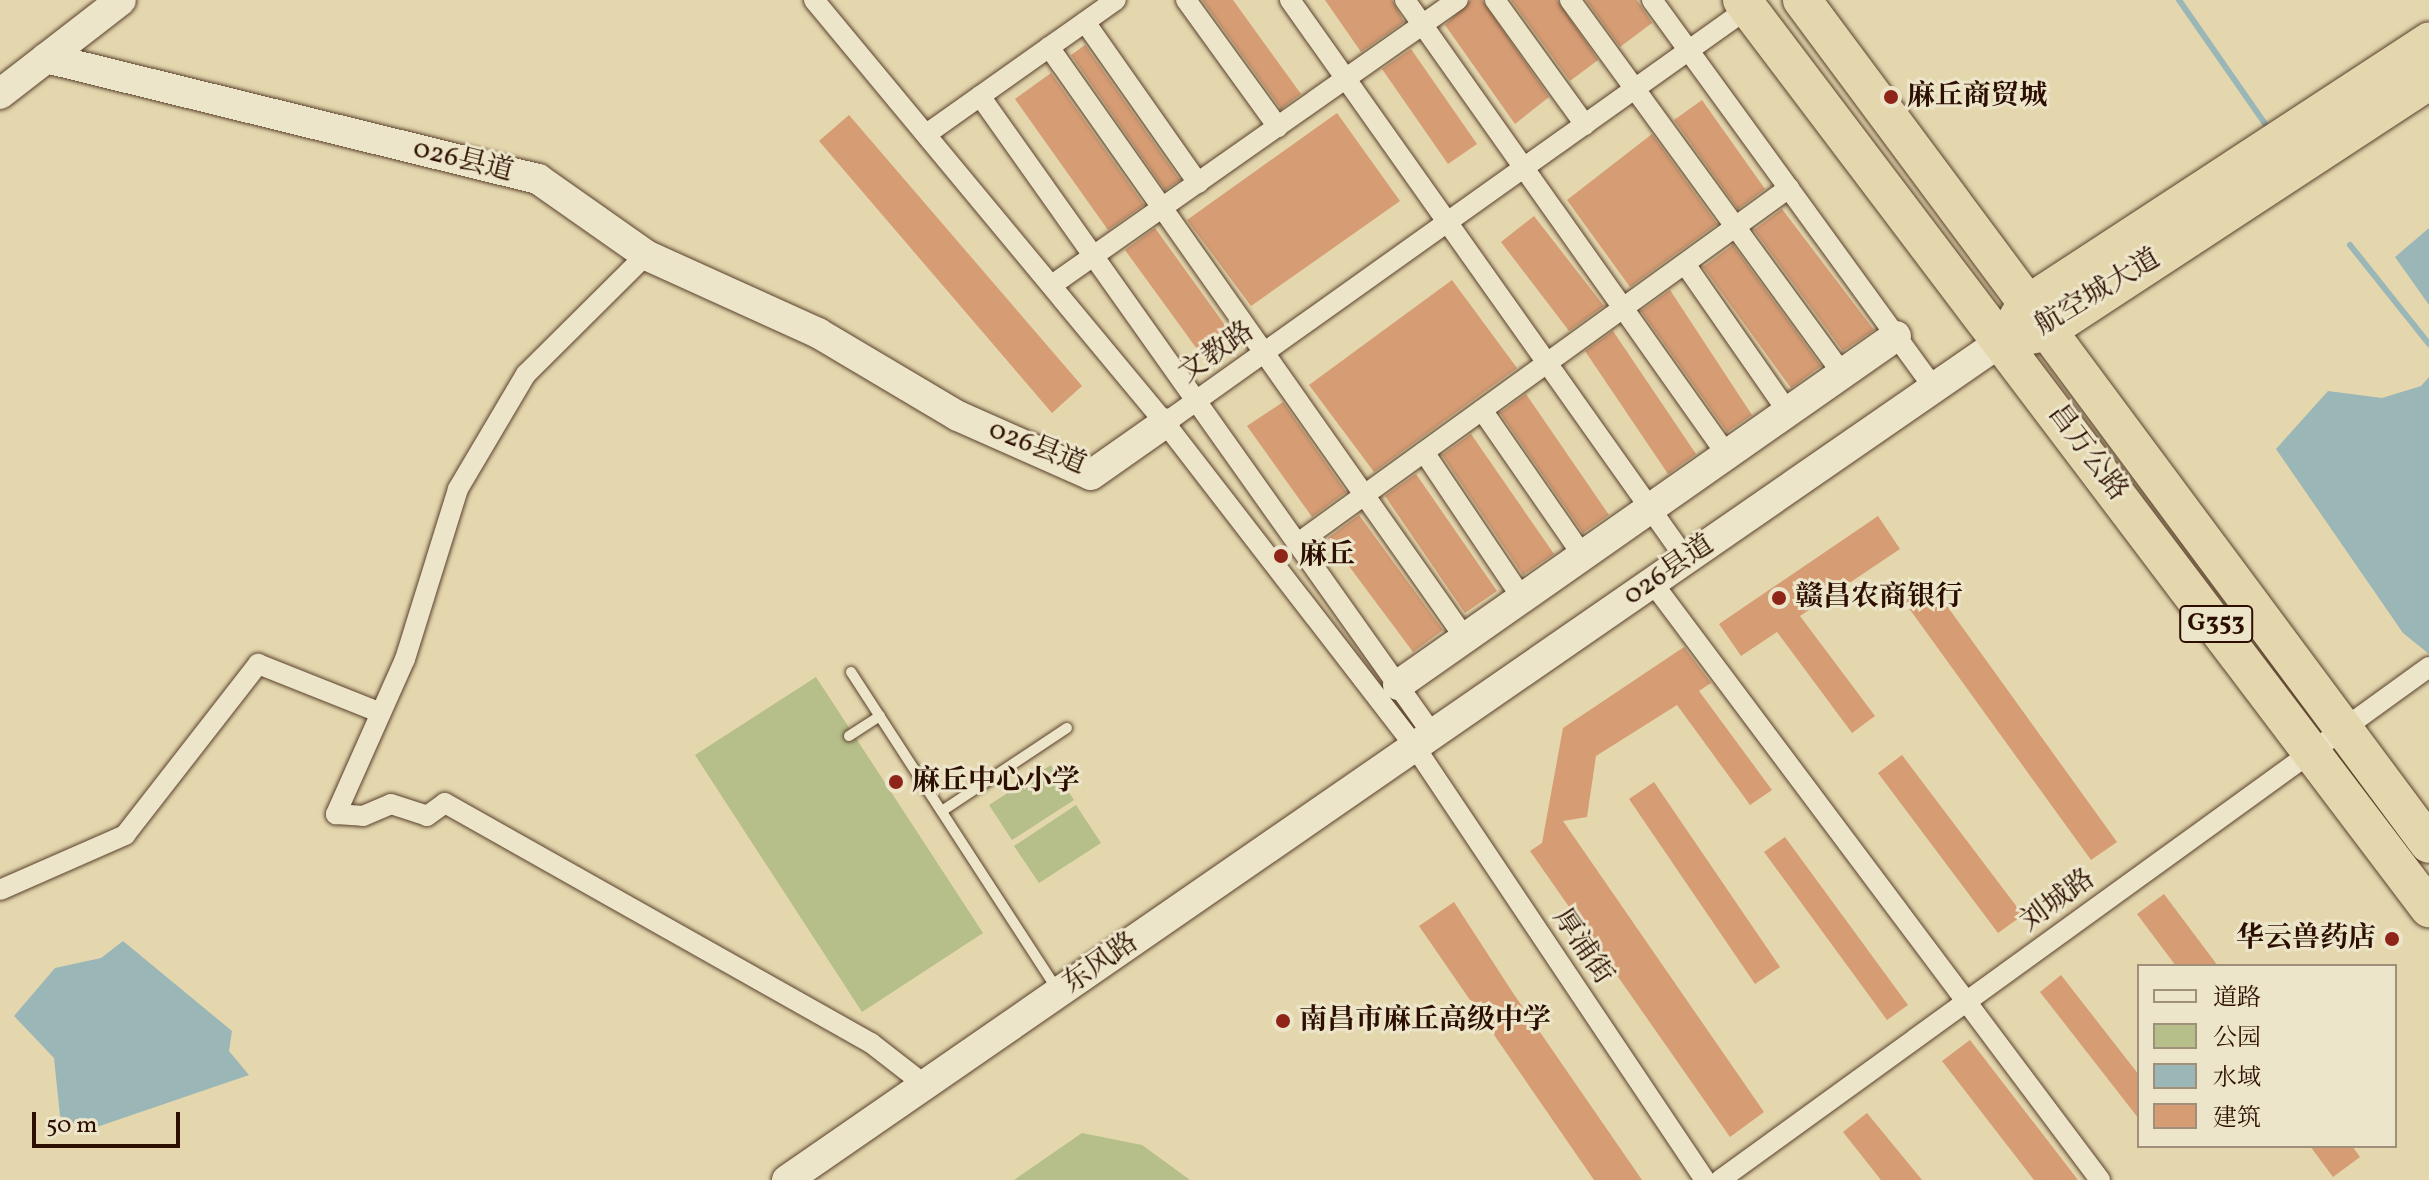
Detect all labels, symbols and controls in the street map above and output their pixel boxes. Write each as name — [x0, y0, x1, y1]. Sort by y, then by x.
place label: 麻丘商贸城 — [1907, 80, 2047, 114]
marker: 麻丘商贸城 — [1882, 88, 1900, 106]
street label: 026县道 — [409, 132, 517, 190]
street label: 航空城大道 — [2029, 243, 2167, 343]
street label: 文教路 — [1173, 315, 1261, 391]
street label: 昌万公路 — [2040, 398, 2134, 508]
street label: 026县道 — [983, 413, 1091, 483]
street label: 026县道 — [1617, 529, 1721, 613]
place label: 麻丘 — [1299, 539, 1355, 573]
marker: 麻丘 — [1270, 545, 1292, 567]
place label: 赣昌农商银行 — [1795, 581, 1963, 615]
marker: 赣昌农商银行 — [1770, 589, 1788, 607]
road number: G353 — [2178, 602, 2254, 646]
place label: 麻丘中心小学 — [912, 765, 1080, 799]
marker: 麻丘中心小学 — [887, 773, 905, 791]
street label: 刘城路 — [2014, 863, 2102, 939]
street label: 厚浦街 — [1545, 903, 1619, 991]
place label: 华云兽药店 — [2236, 922, 2376, 956]
street label: 东风路 — [1057, 926, 1145, 1002]
marker: 华云兽药店 — [2383, 930, 2401, 948]
legend — [2137, 964, 2397, 1148]
text: 道路 — [2213, 982, 2261, 1016]
place label: 南昌市麻丘高级中学 — [1299, 1004, 1551, 1038]
marker: 南昌市麻丘高级中学 — [1274, 1012, 1292, 1030]
text: 公园 — [2213, 1022, 2261, 1056]
text: 水域 — [2213, 1062, 2261, 1096]
scale bar — [36, 1096, 184, 1146]
text: 建筑 — [2213, 1102, 2261, 1136]
text: 50 m — [46, 1109, 98, 1143]

